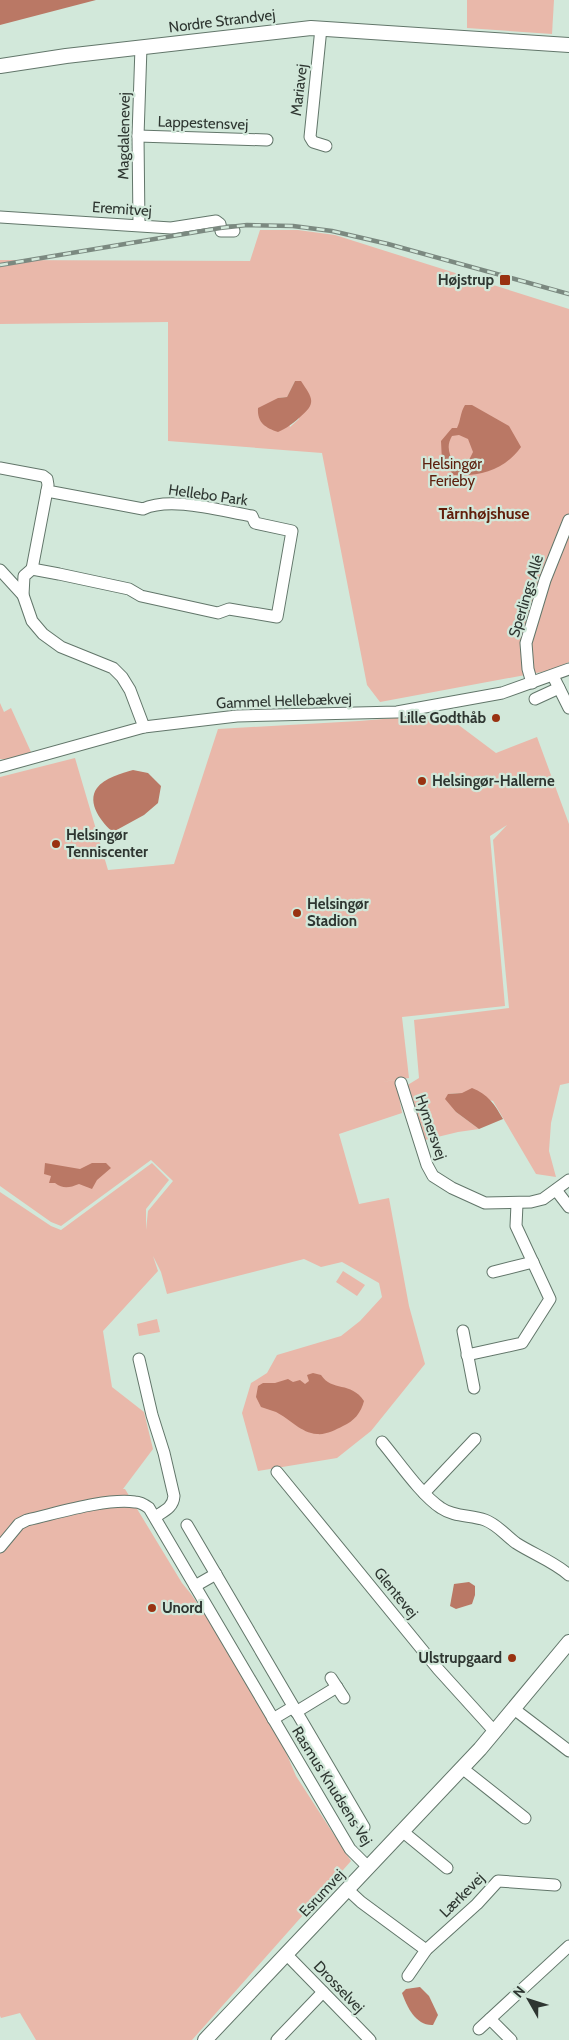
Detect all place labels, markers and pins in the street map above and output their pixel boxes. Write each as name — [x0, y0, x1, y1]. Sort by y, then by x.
place label: Højstrup — [438, 271, 494, 289]
marker: Højstrup — [498, 273, 512, 287]
place label: Lille Godthåb — [400, 709, 486, 727]
marker: Lille Godthåb — [490, 712, 502, 724]
place label: Helsingør-Hallerne — [432, 772, 555, 790]
marker: Helsingør-Hallerne — [416, 775, 428, 787]
place label: Helsingør Tenniscenter — [66, 826, 148, 861]
marker: Helsingør Tenniscenter — [50, 838, 62, 850]
place label: Helsingør Stadion — [307, 895, 369, 930]
marker: Helsingør Stadion — [291, 907, 303, 919]
place label: Unord — [162, 1599, 203, 1617]
marker: Unord — [146, 1602, 158, 1614]
place label: Ulstrupgaard — [418, 1649, 502, 1667]
marker: Ulstrupgaard — [506, 1652, 518, 1664]

